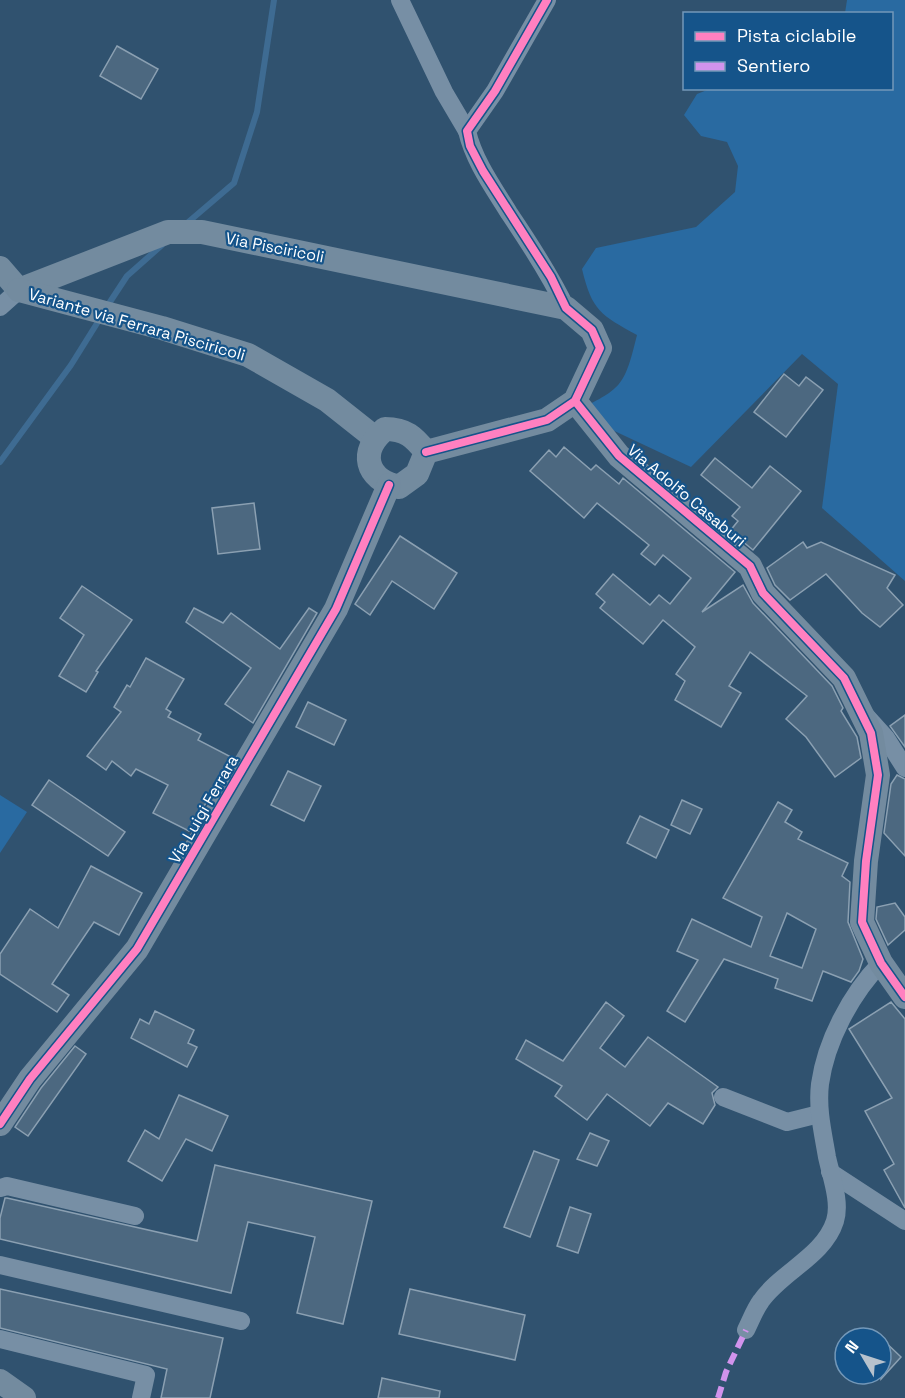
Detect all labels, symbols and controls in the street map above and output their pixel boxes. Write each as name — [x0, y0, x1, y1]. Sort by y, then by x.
legend — [683, 12, 893, 90]
text: Pista ciclabile — [737, 24, 856, 47]
text: Sentiero — [737, 54, 810, 77]
street label: Via Pisciricoli — [224, 228, 326, 267]
street label: Variante via Ferrara Pisciricoli — [26, 283, 248, 366]
street label: Via Adolfo Casaburi — [623, 440, 750, 551]
street label: Via Luigi Ferrara — [164, 751, 243, 867]
north arrow — [833, 1326, 893, 1386]
text: N — [840, 1336, 863, 1358]

